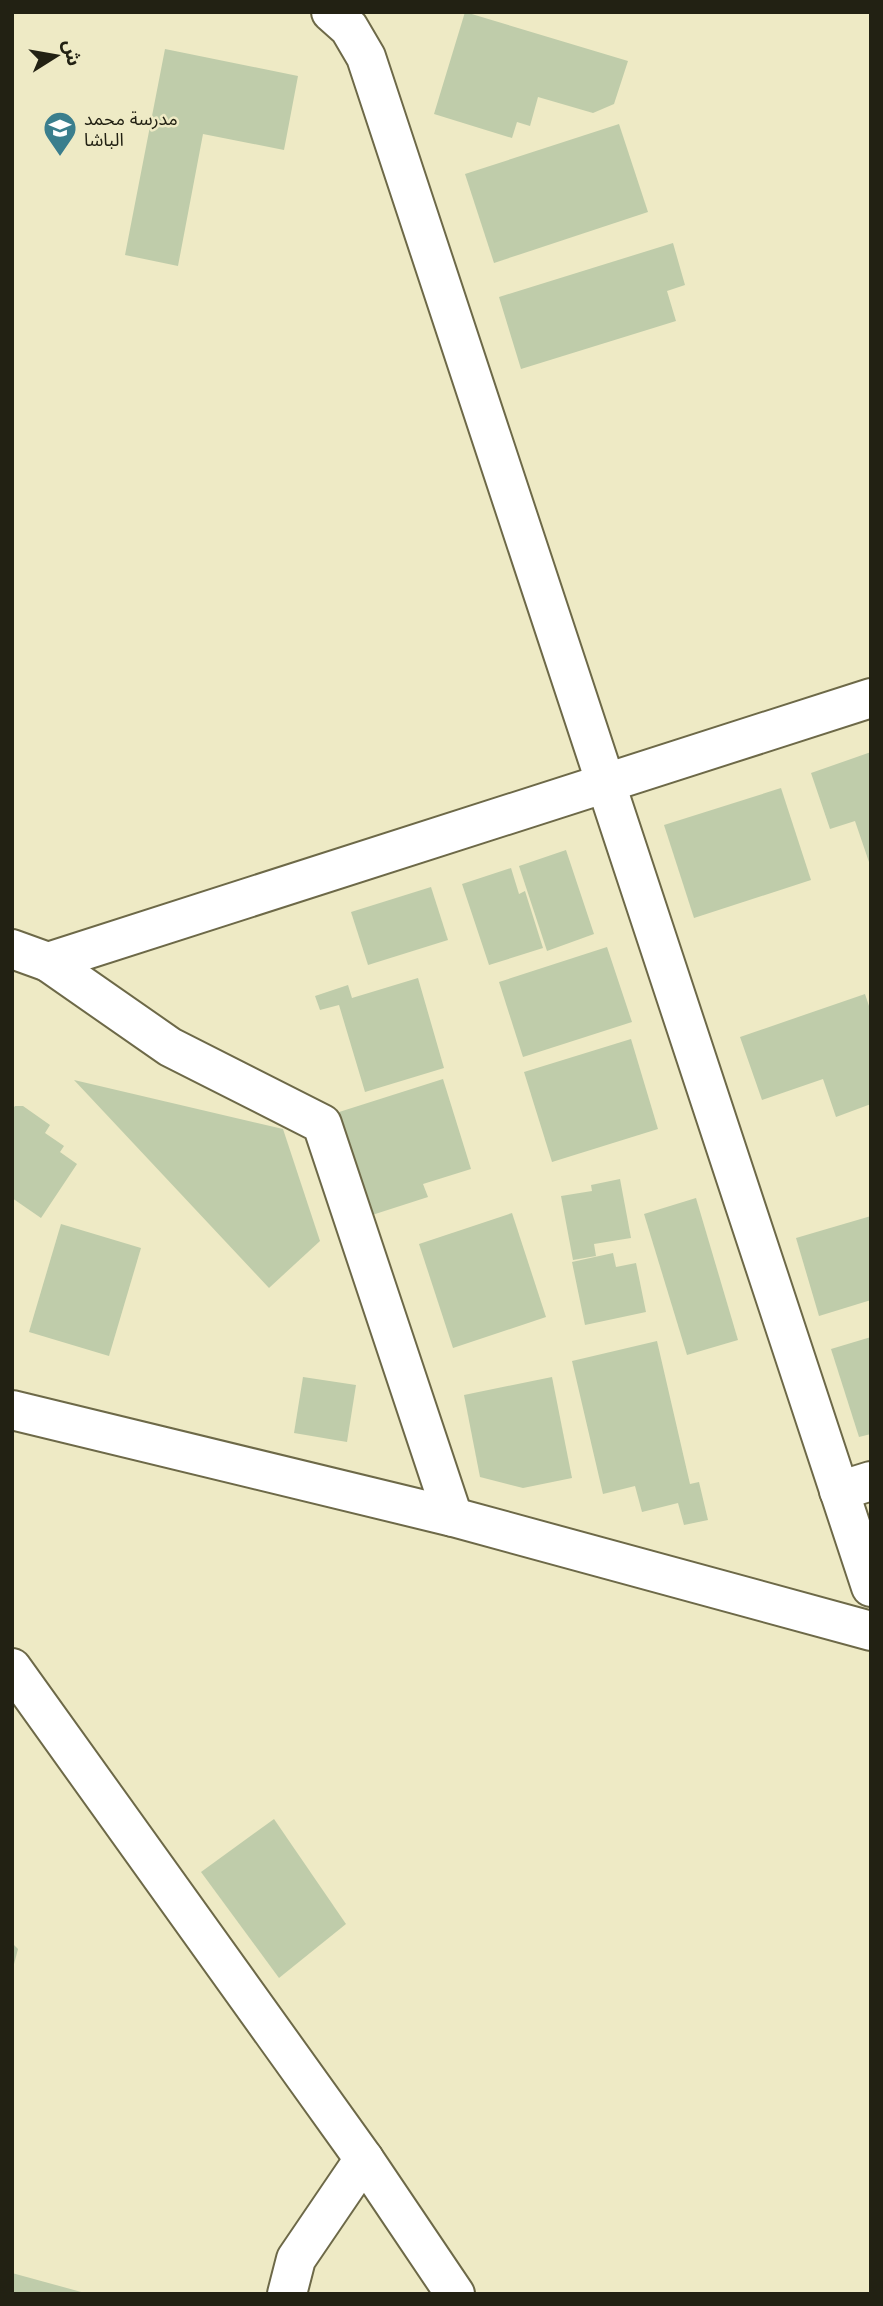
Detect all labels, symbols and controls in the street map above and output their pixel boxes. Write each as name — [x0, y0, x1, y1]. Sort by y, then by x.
north arrow — [21, 21, 91, 91]
text: ش — [58, 38, 87, 68]
place label: مدرسة محمد الباشا — [84, 107, 178, 151]
school or university icon: مدرسة محمد الباشا — [41, 109, 79, 158]

